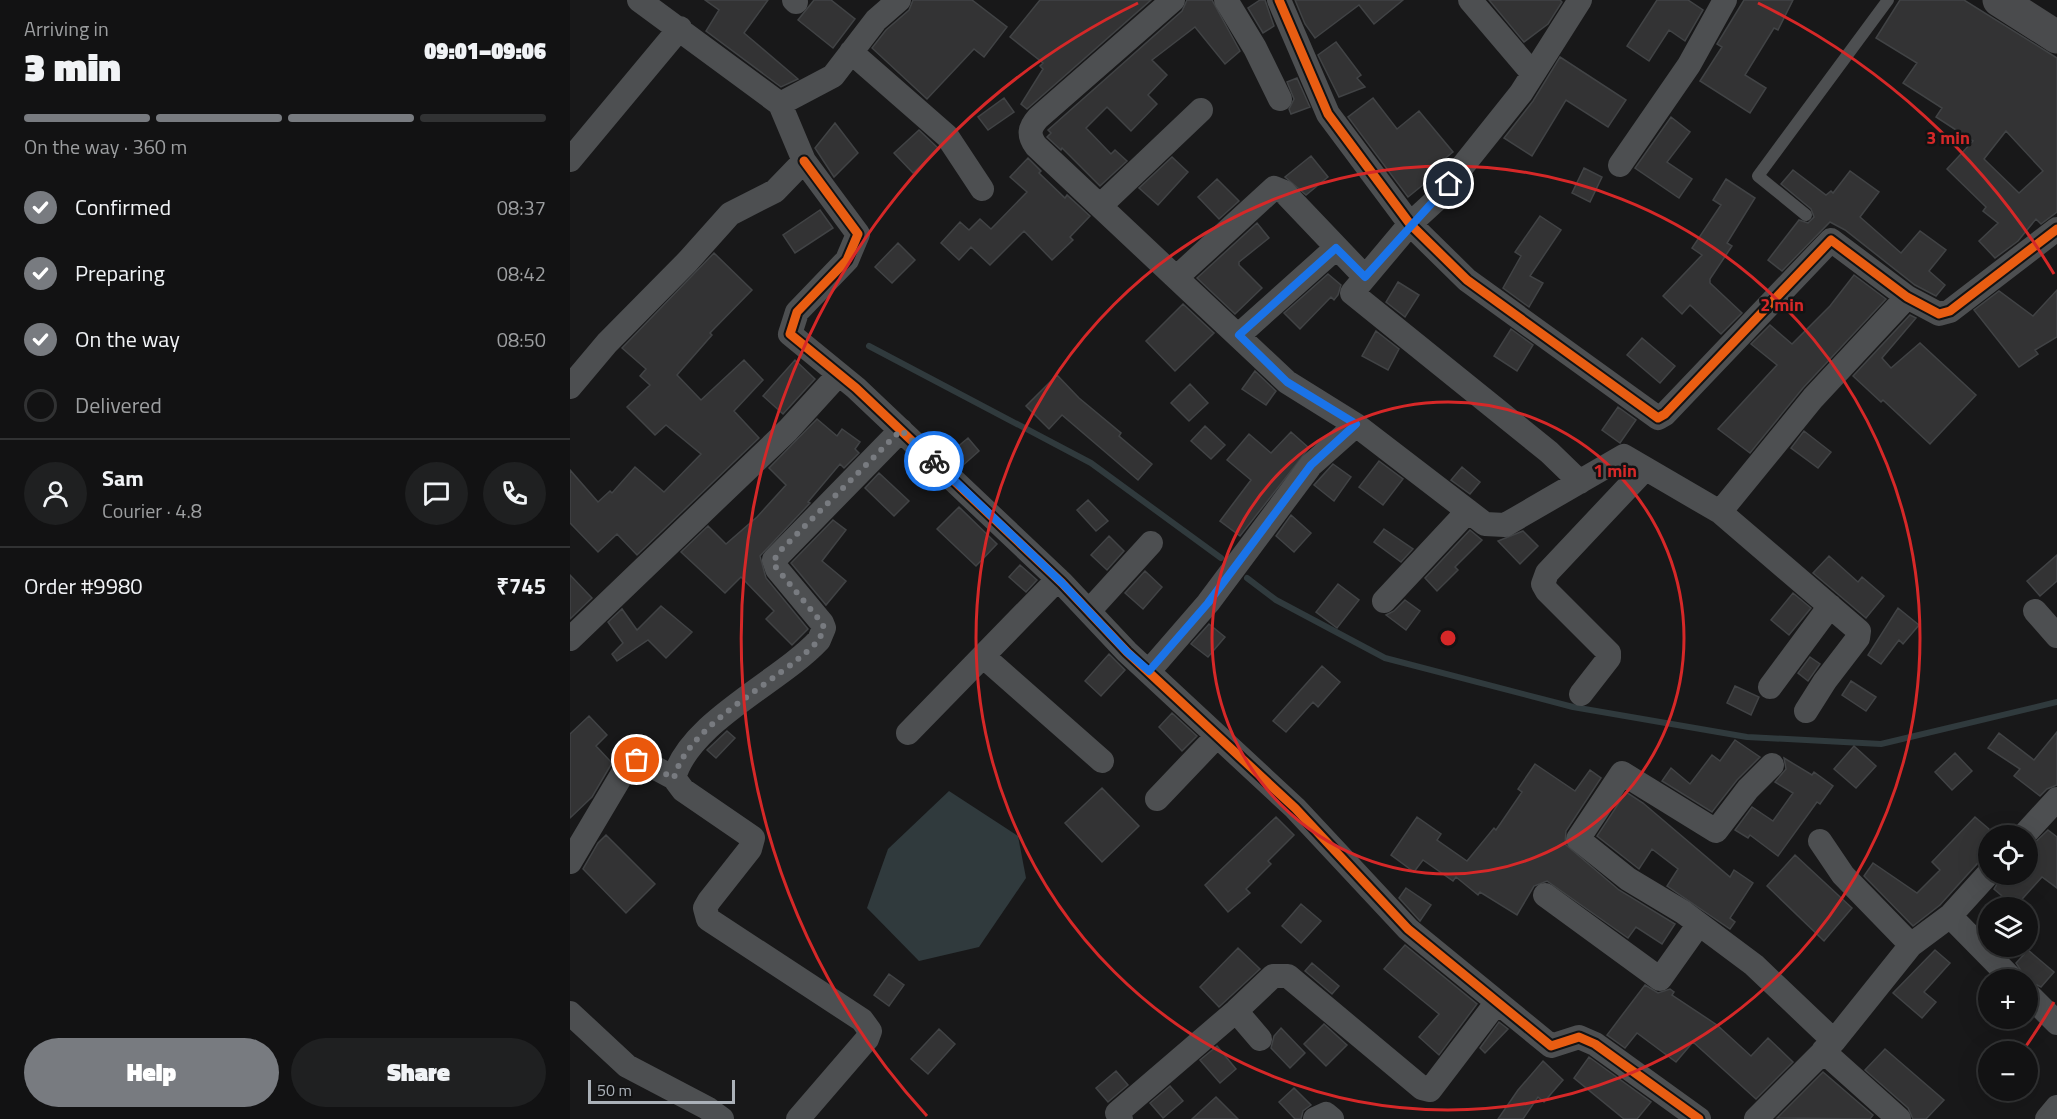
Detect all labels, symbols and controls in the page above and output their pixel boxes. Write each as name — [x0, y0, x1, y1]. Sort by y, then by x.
text: Arriving in — [24, 13, 109, 44]
text: 09:01–09:06 — [424, 34, 546, 68]
text: 3 min — [24, 37, 121, 96]
text: 3 min — [1926, 124, 1970, 151]
text: On the way · 360 m — [24, 131, 187, 162]
pin — [1423, 158, 1474, 209]
icon: home — [1432, 167, 1465, 200]
text: Confirmed — [75, 190, 171, 224]
icon: check — [24, 191, 57, 224]
text: 08:37 — [497, 192, 546, 223]
text: Preparing — [75, 256, 165, 290]
icon: check — [24, 257, 57, 290]
text: 08:42 — [497, 258, 546, 289]
text: 2 min — [1760, 291, 1804, 318]
text: On the way — [75, 322, 180, 356]
icon: check — [24, 323, 57, 356]
text: 08:50 — [497, 324, 546, 355]
text: Delivered — [75, 388, 162, 422]
courier — [904, 431, 964, 491]
icon: bike — [918, 445, 951, 478]
text: 1 min — [1593, 457, 1637, 484]
text: Sam — [102, 461, 144, 495]
button: person — [24, 462, 87, 525]
button: chat — [405, 462, 468, 525]
button: phone — [483, 462, 546, 525]
text: Courier · 4.8 — [102, 495, 202, 526]
text: Order #9980 — [24, 569, 143, 603]
text: ₹745 — [496, 569, 546, 603]
centre of rings — [1438, 628, 1458, 648]
pin — [611, 734, 662, 785]
icon: bag — [620, 743, 653, 776]
map controls — [1978, 825, 2038, 1101]
button: locate — [1978, 825, 2038, 885]
button: layers — [1978, 897, 2038, 957]
button: + — [1978, 969, 2038, 1029]
button: Help — [24, 1038, 279, 1107]
button: Share — [291, 1038, 546, 1107]
button: − — [1978, 1041, 2038, 1101]
scale bar — [588, 1077, 735, 1104]
text: 50 m — [597, 1078, 632, 1102]

